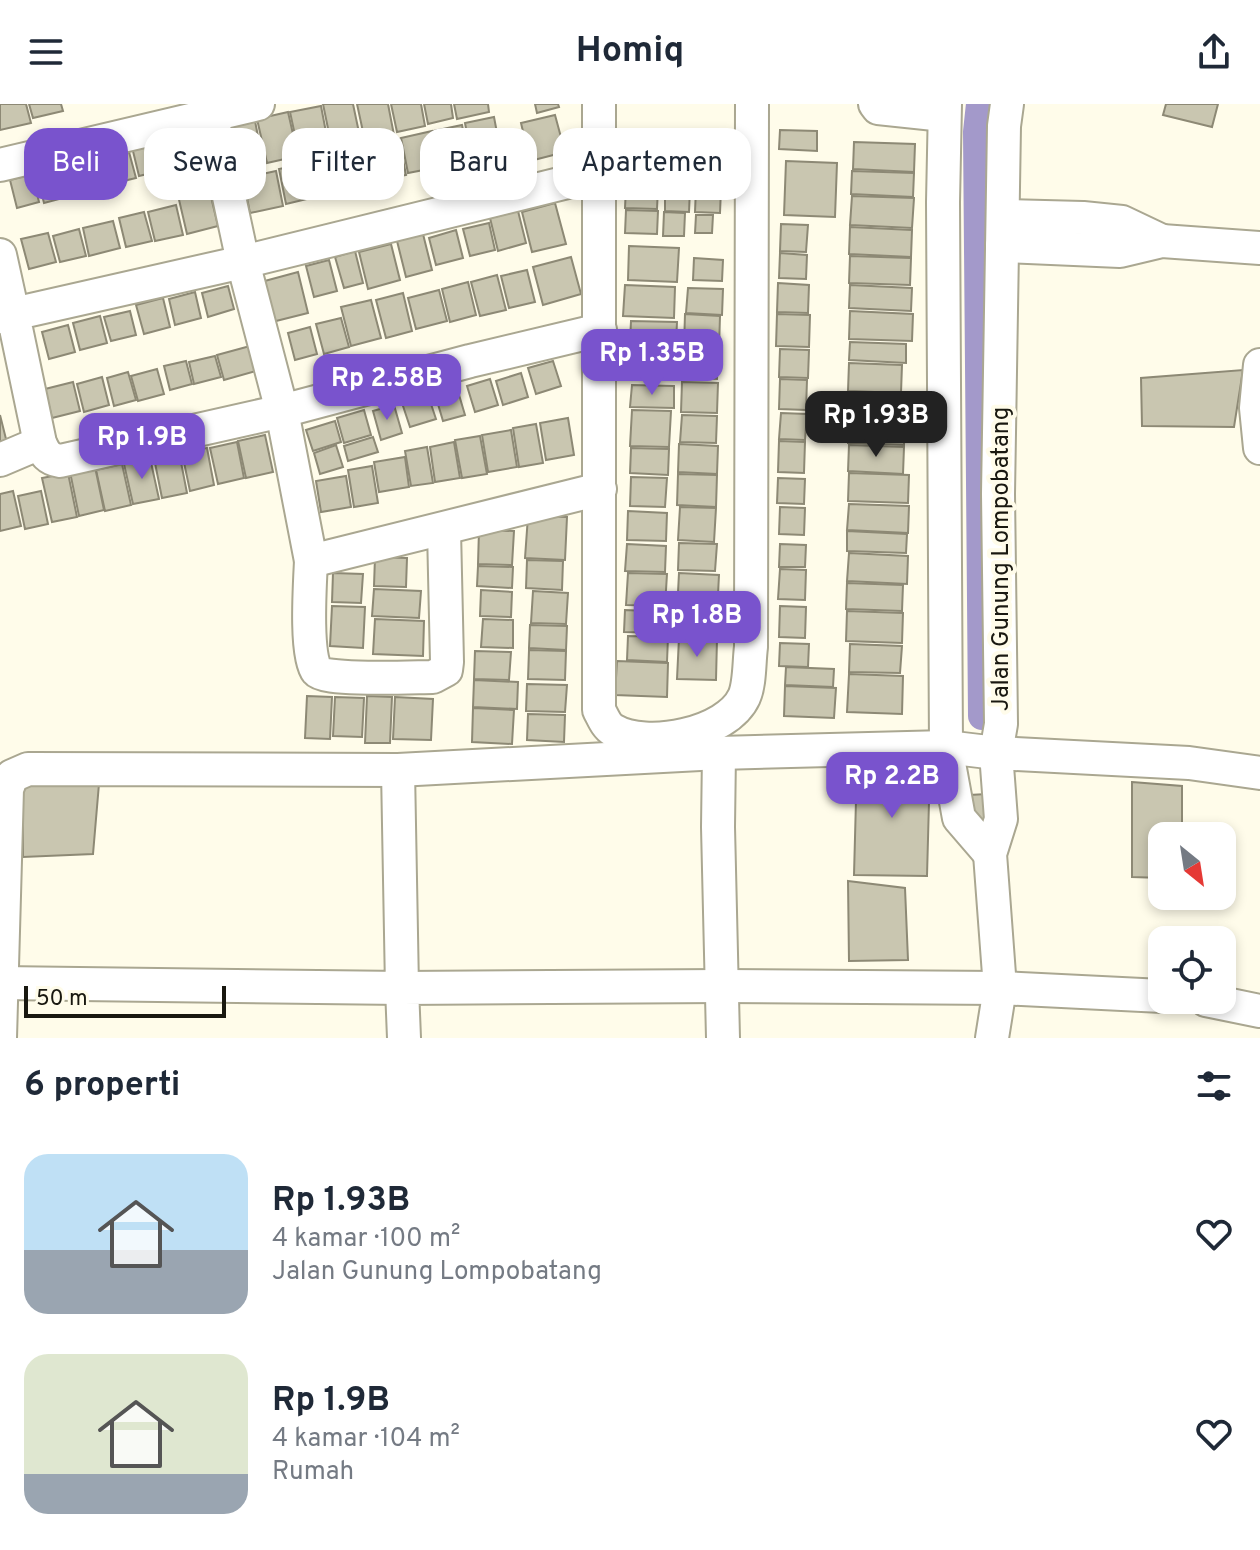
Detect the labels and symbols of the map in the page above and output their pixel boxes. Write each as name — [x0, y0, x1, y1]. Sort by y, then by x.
pin: Rp 1.35B — [569, 329, 735, 397]
pin: Rp 2.58B — [304, 354, 470, 422]
pin: Rp 1.93B — [793, 391, 959, 459]
street label: Jalan Gunung Lompobatang — [987, 407, 1017, 711]
pin: Rp 1.9B — [68, 413, 216, 481]
pin: Rp 1.8B — [623, 591, 771, 659]
pin: Rp 2.2B — [818, 752, 966, 820]
north arrow — [1148, 822, 1236, 910]
scale bar — [24, 982, 226, 1018]

